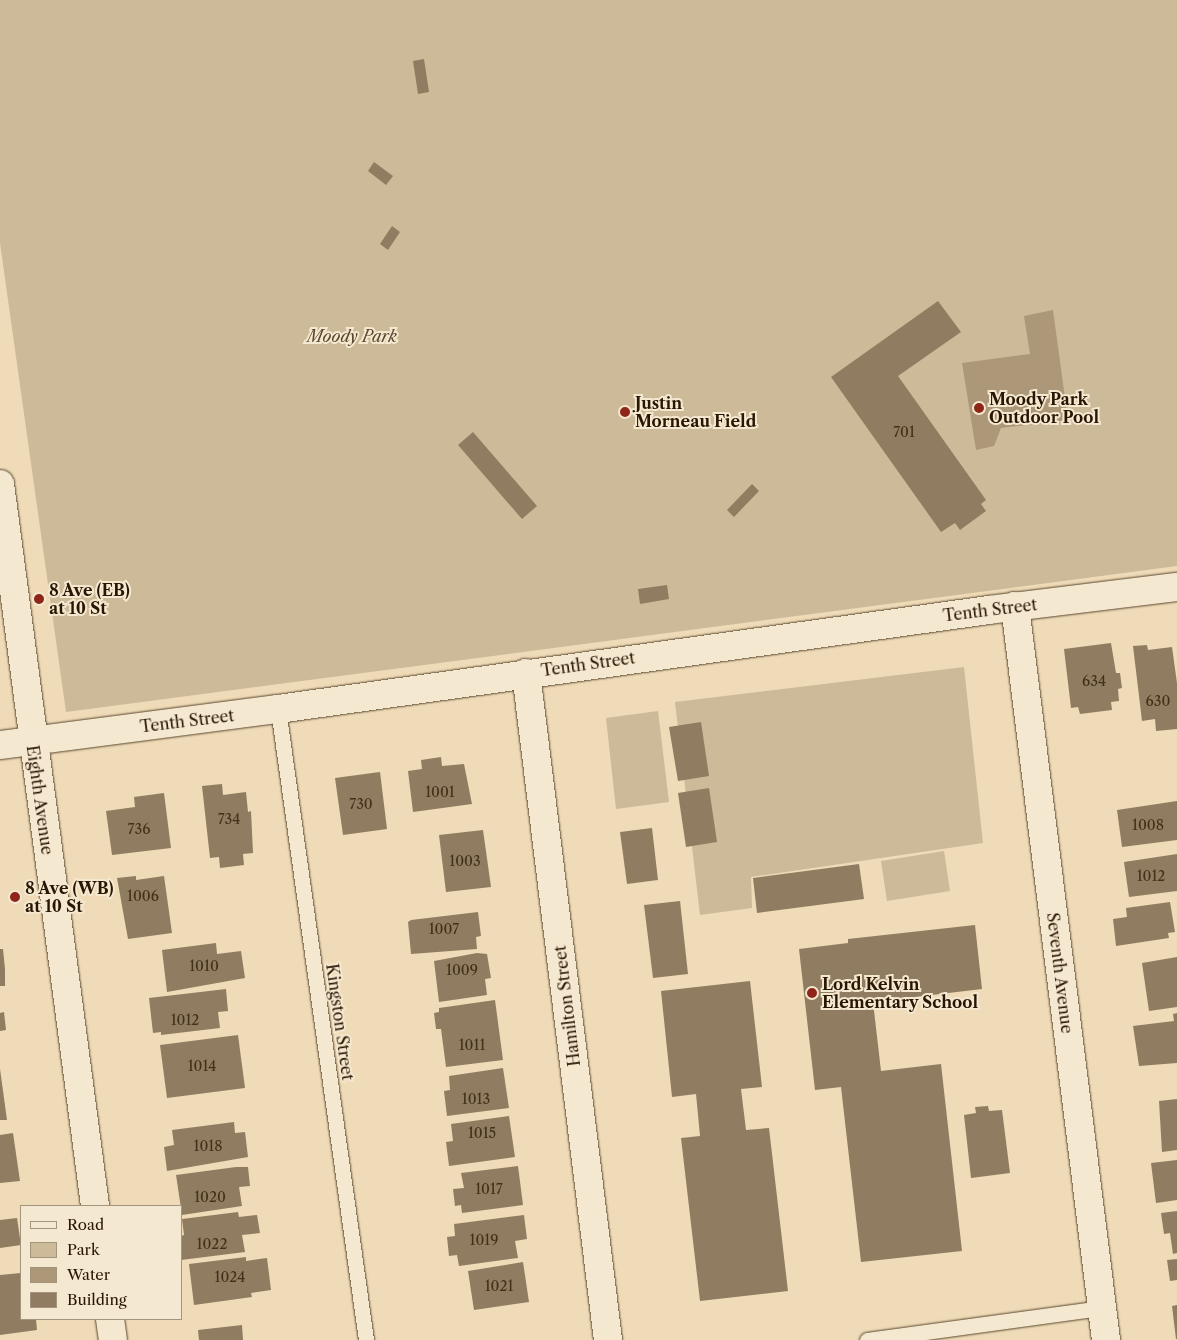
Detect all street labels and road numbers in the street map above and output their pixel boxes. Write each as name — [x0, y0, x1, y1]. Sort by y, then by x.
street label: Tenth Street — [942, 595, 1038, 625]
street label: Tenth Street — [540, 648, 636, 680]
street label: Tenth Street — [139, 706, 235, 736]
street label: Eighth Avenue — [23, 744, 57, 856]
street label: Seventh Avenue — [1043, 911, 1077, 1035]
street label: Hamilton Street — [550, 944, 584, 1068]
street label: Kingston Street — [322, 962, 358, 1082]

